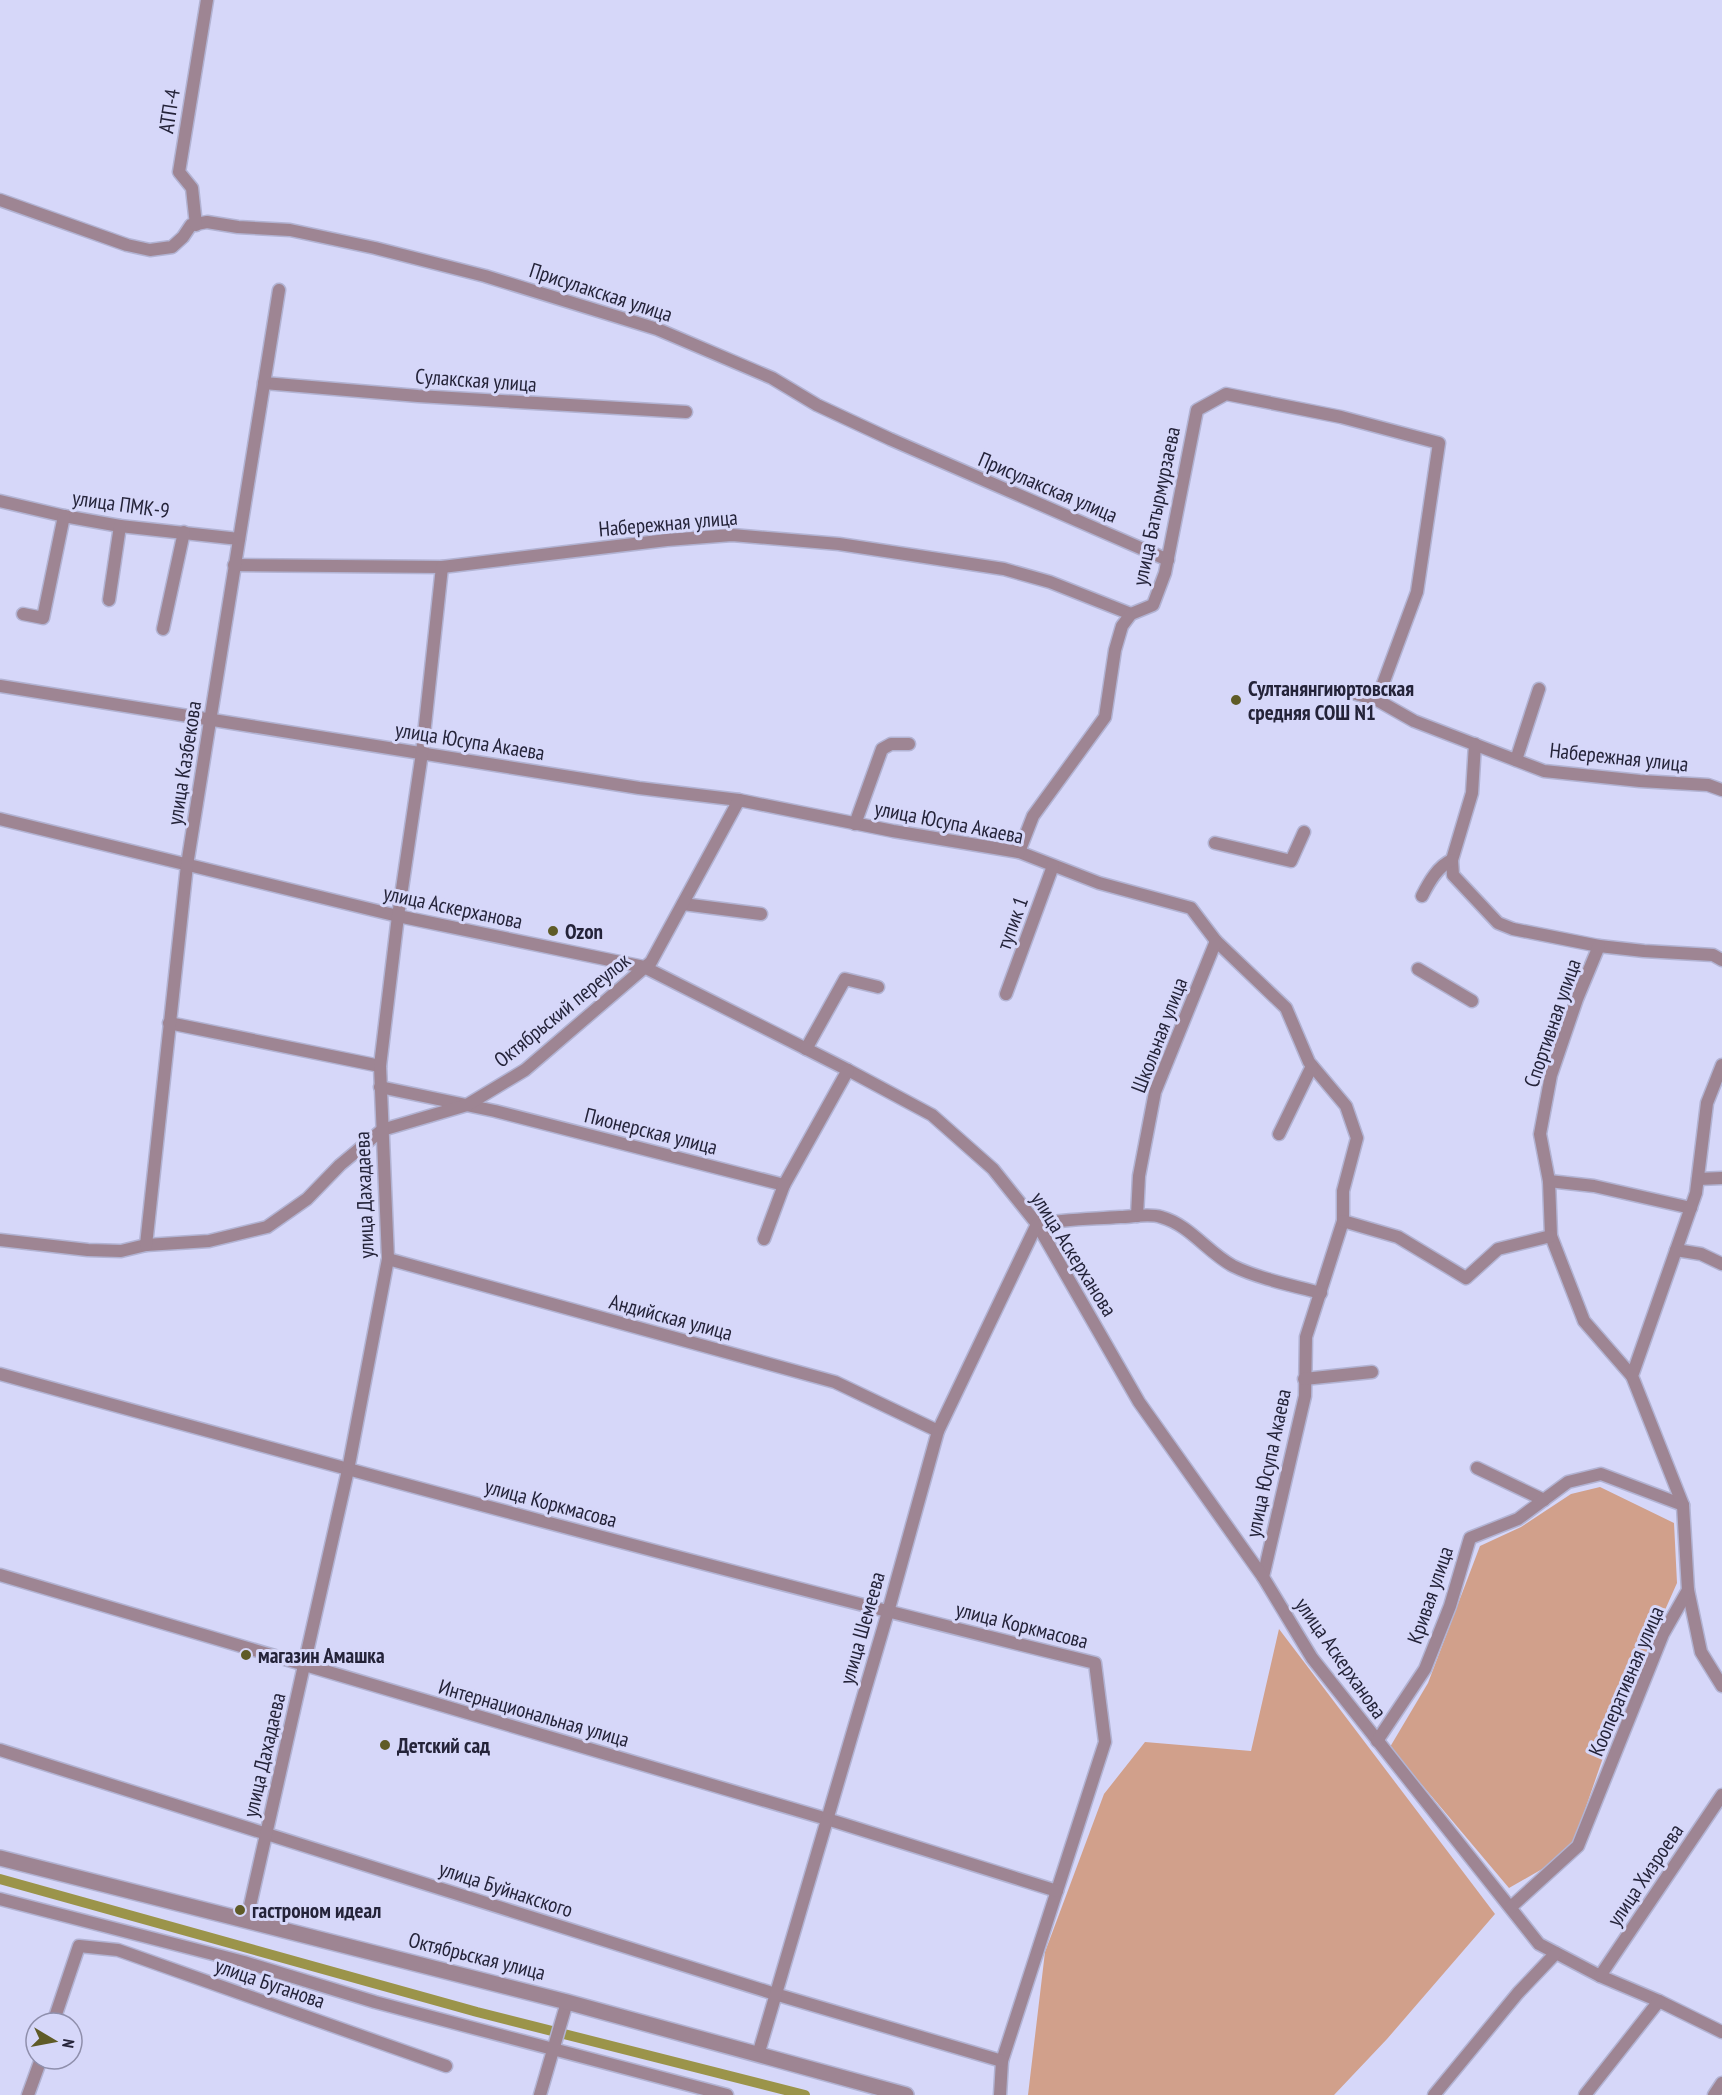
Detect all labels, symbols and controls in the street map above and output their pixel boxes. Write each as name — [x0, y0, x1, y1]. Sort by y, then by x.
street label: АТП-4 — [152, 86, 186, 135]
street label: Присулакская улица — [526, 256, 676, 328]
street label: Сулакская улица — [414, 362, 538, 398]
street label: улица Батырмурзаева — [1126, 424, 1186, 588]
street label: Присулакская улица — [974, 446, 1122, 528]
street label: улица ПМК-9 — [71, 484, 171, 524]
street label: Набережная улица — [597, 503, 739, 543]
place label: Султанянгиюртовская средняя СОШ N1 — [1248, 675, 1414, 726]
marker: Султанянгиюртовская средняя СОШ N1 — [1229, 693, 1243, 707]
street label: улица Казбекова — [161, 699, 207, 827]
street label: улица Юсупа Акаева — [393, 716, 547, 766]
street label: Набережная улица — [1548, 736, 1690, 778]
street label: улица Юсупа Акаева — [872, 794, 1026, 850]
street label: улица Аскерханова — [381, 879, 525, 935]
street label: тупик 1 — [990, 893, 1034, 953]
place label: Ozon — [565, 918, 603, 945]
marker: Ozon — [546, 924, 560, 938]
street label: Октябрьский переулок — [488, 947, 636, 1073]
street label: Спортивная улица — [1517, 955, 1587, 1091]
street label: Школьная улица — [1125, 974, 1193, 1096]
street label: Пионерская улица — [582, 1101, 720, 1161]
street label: улица Дахадаева — [348, 1131, 380, 1259]
street label: улица Аскерханова — [1025, 1187, 1123, 1321]
street label: Андийская улица — [607, 1288, 735, 1346]
street label: улица Юсупа Акаева — [1239, 1386, 1297, 1540]
street label: улица Коркмасова — [482, 1472, 620, 1534]
street label: Кривая улица — [1401, 1543, 1459, 1647]
street label: улица Шемеева — [833, 1569, 891, 1687]
street label: улица Аскерханова — [1289, 1592, 1393, 1724]
street label: улица Коркмасова — [953, 1595, 1091, 1655]
street label: Кооперативная улица — [1582, 1602, 1670, 1760]
place label: магазин Амашка — [258, 1642, 385, 1669]
marker: магазин Амашка — [239, 1648, 253, 1662]
street label: Интернациональная улица — [436, 1673, 632, 1753]
street label: улица Дахадаева — [237, 1690, 291, 1820]
place label: Детский сад — [397, 1732, 490, 1759]
marker: Детский сад — [378, 1738, 392, 1752]
street label: улица Хизроева — [1601, 1819, 1689, 1931]
street label: улица Буйнакского — [436, 1855, 576, 1923]
place label: гастроном идеал — [252, 1897, 381, 1924]
marker: гастроном идеал — [233, 1903, 247, 1917]
street label: Октябрьская улица — [406, 1926, 548, 1986]
street label: улица Буганова — [212, 1952, 328, 2014]
north arrow — [24, 2011, 84, 2071]
text: N — [58, 2038, 79, 2050]

